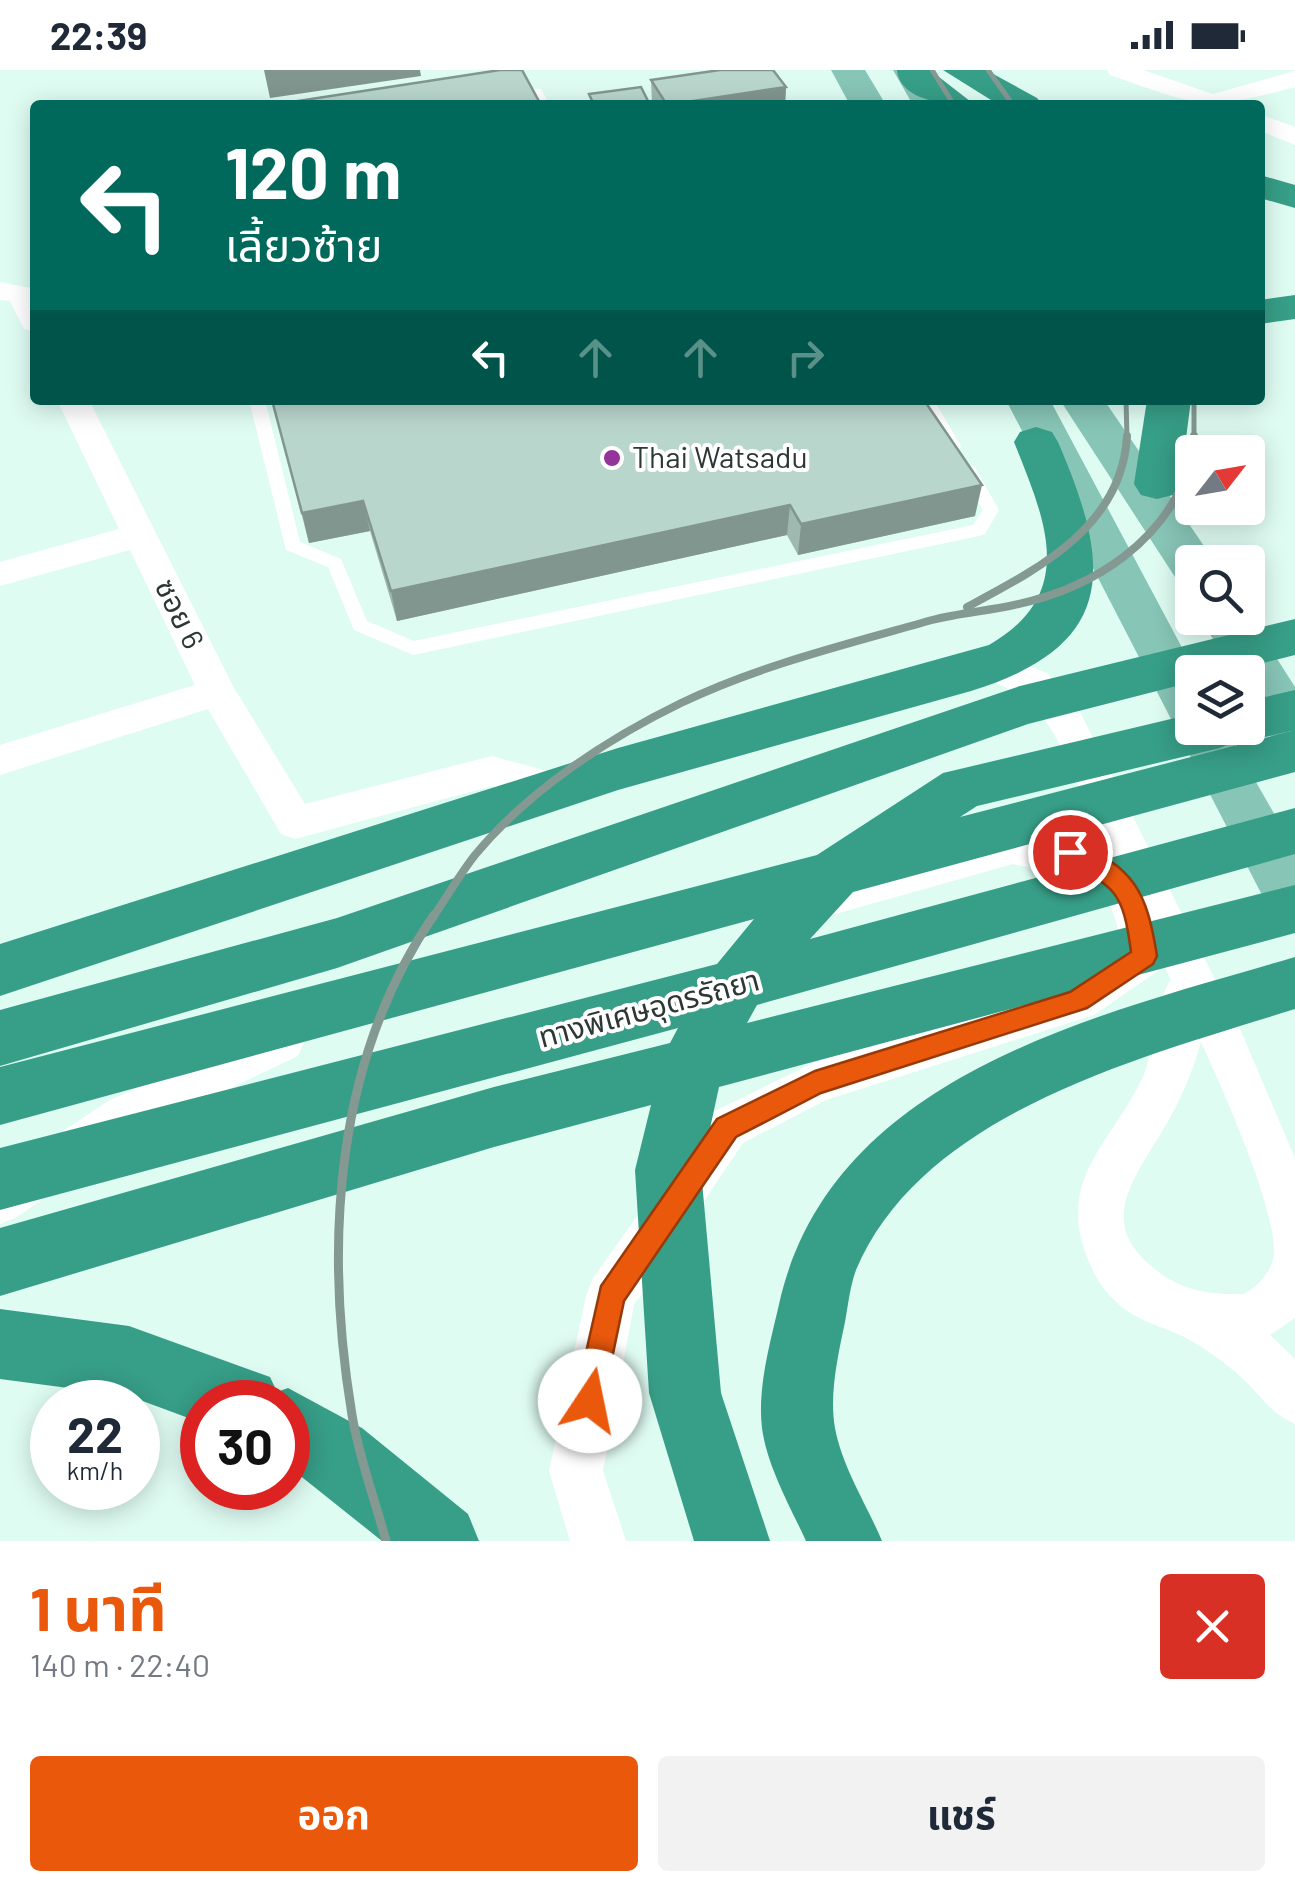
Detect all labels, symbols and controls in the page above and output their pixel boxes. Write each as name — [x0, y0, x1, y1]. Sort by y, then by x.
text: 22:39 — [50, 12, 147, 58]
text: 120 m — [225, 129, 401, 213]
icon: left — [60, 140, 190, 270]
text: เลี้ยวซ้าย — [225, 217, 382, 271]
icon: left — [463, 330, 518, 385]
icon: ahead — [568, 330, 623, 385]
icon: ahead — [673, 330, 728, 385]
icon: right — [778, 330, 833, 385]
north arrow — [1175, 435, 1265, 525]
map controls — [1175, 435, 1265, 745]
place label: Thai Watsadu — [632, 438, 807, 474]
marker: Thai Watsadu — [601, 447, 623, 469]
button: search — [1175, 545, 1265, 635]
street label: ซอย 6 — [149, 572, 213, 654]
button: layers — [1175, 655, 1265, 745]
pin — [1028, 810, 1113, 895]
icon: arrive — [1043, 825, 1098, 880]
street label: ทางพิเศษอุดรรัถยา — [534, 960, 763, 1056]
position arrow — [538, 1349, 642, 1453]
speed limit sign: 30 — [180, 1380, 310, 1510]
text: 22 — [67, 1403, 123, 1463]
text: km/h — [67, 1455, 123, 1485]
text: 1 นาที — [30, 1571, 167, 1643]
button: close — [1160, 1574, 1265, 1679]
text: 140 m · 22:40 — [30, 1645, 210, 1683]
button: ออก — [30, 1756, 638, 1871]
button: แชร์ — [658, 1756, 1265, 1871]

